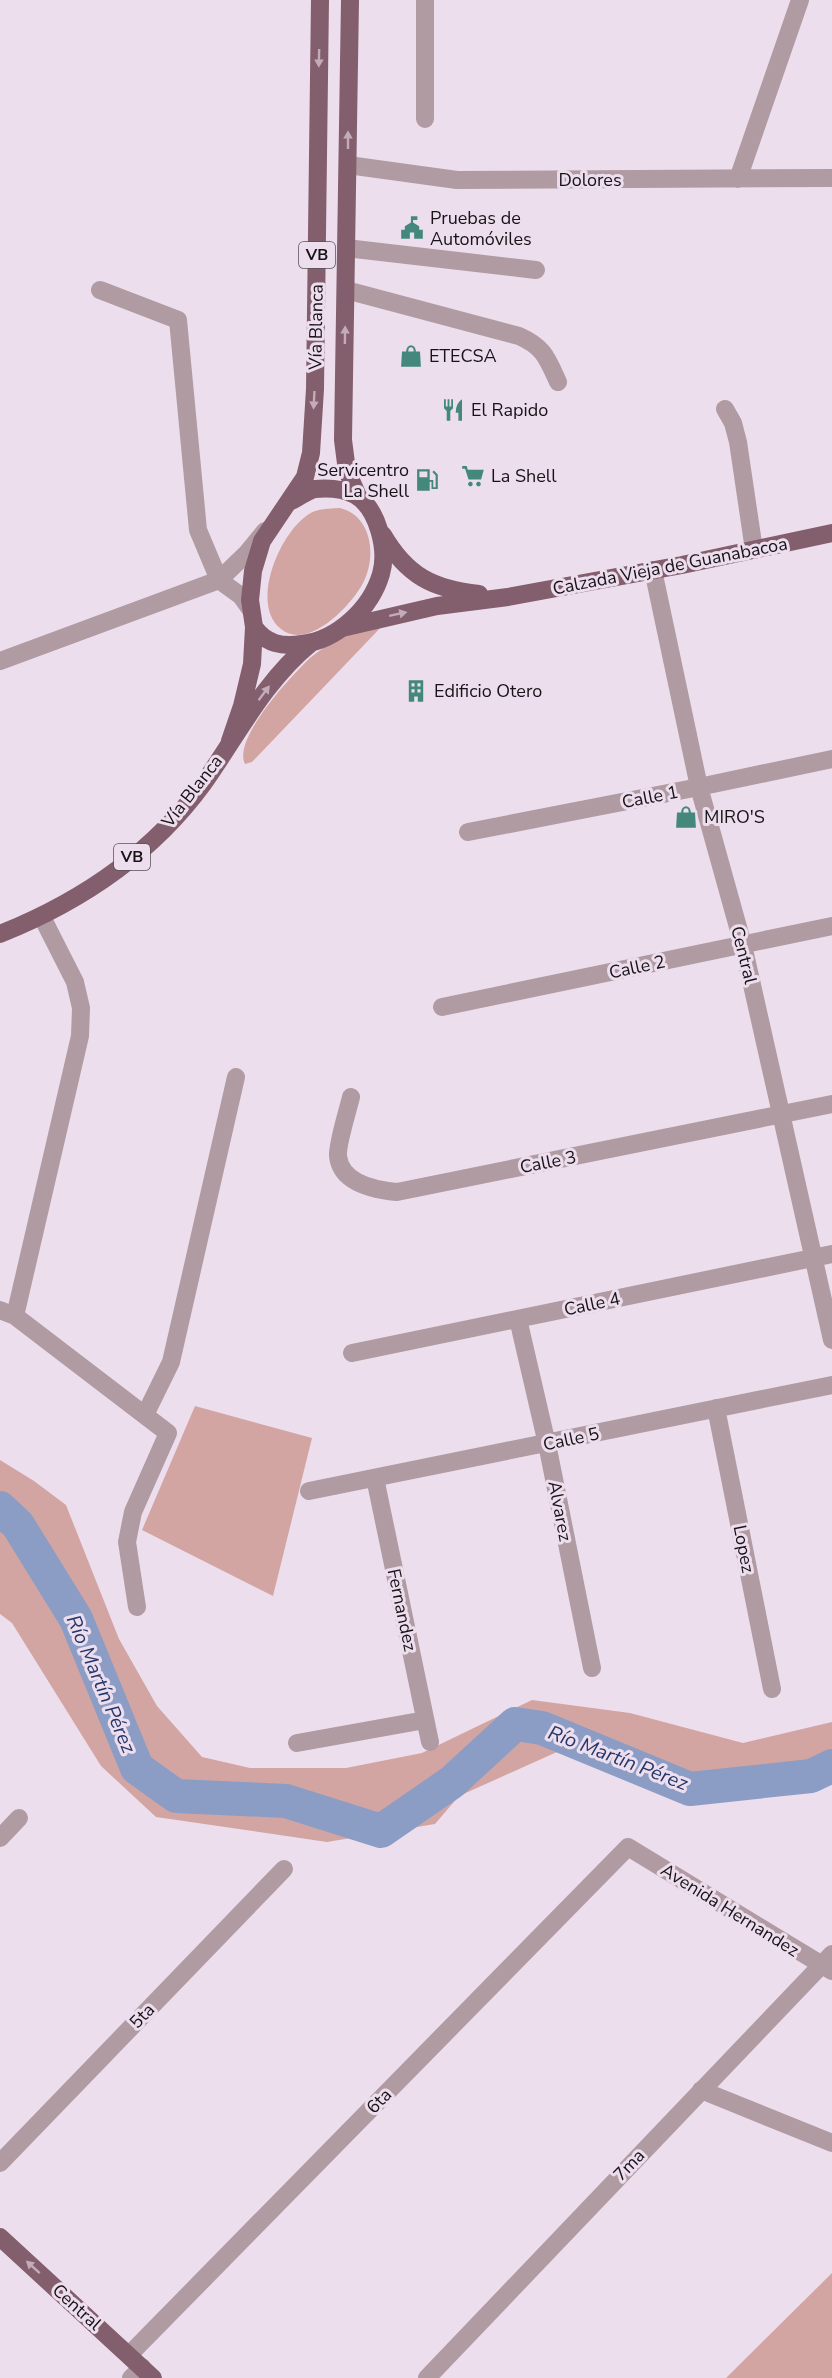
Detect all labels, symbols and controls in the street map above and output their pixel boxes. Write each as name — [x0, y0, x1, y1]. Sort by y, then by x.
one-way arrow — [314, 49, 324, 68]
one-way arrow — [344, 130, 353, 149]
street label: Dolores — [558, 168, 622, 192]
place label: Pruebas de Automóviles — [430, 206, 532, 251]
public building icon: Pruebas de Automóviles — [399, 215, 425, 241]
road number: VB — [299, 242, 335, 268]
street label: Vía Blanca — [303, 284, 329, 371]
one-way arrow — [340, 325, 350, 344]
shop icon: ETECSA — [398, 343, 424, 369]
place label: ETECSA — [429, 344, 497, 368]
one-way arrow — [310, 391, 319, 410]
restaurant icon: El Rapido — [440, 397, 466, 423]
place label: El Rapido — [471, 398, 548, 422]
place label: Servicentro La Shell — [317, 458, 410, 503]
supermarket icon: La Shell — [460, 463, 486, 489]
place label: La Shell — [491, 464, 557, 488]
fuel station icon: Servicentro La Shell — [414, 467, 440, 493]
street label: Calzada Vieja de Guanabacoa — [551, 531, 789, 601]
one-way arrow — [389, 609, 408, 618]
building icon: Edificio Otero — [403, 678, 429, 704]
place label: Edificio Otero — [434, 679, 542, 703]
one-way arrow — [258, 686, 270, 701]
street label: Vía Blanca — [156, 750, 228, 833]
street label: Calle 1 — [620, 780, 680, 814]
shop icon: MIRO'S — [673, 804, 699, 830]
place label: MIRO'S — [704, 805, 765, 829]
road number: VB — [114, 844, 150, 870]
street label: Central — [725, 924, 763, 987]
street label: Calle 2 — [607, 949, 667, 985]
street label: Calle 3 — [518, 1145, 578, 1179]
street label: Calle 4 — [562, 1286, 623, 1322]
street label: Calle 5 — [541, 1421, 601, 1457]
street label: Alvarez — [542, 1479, 578, 1543]
street label: Lopez — [728, 1523, 760, 1575]
street label: Fernandez — [382, 1566, 422, 1654]
water label: Río Martín Pérez — [60, 1611, 143, 1758]
water label: Río Martín Pérez — [544, 1719, 692, 1797]
street label: Avenida Hernandez — [656, 1858, 804, 1962]
street label: 5ta — [124, 1998, 160, 2034]
street label: 6ta — [361, 2083, 397, 2119]
street label: 7ma — [608, 2144, 650, 2186]
one-way arrow — [26, 2261, 41, 2274]
street label: Central — [47, 2278, 107, 2336]

